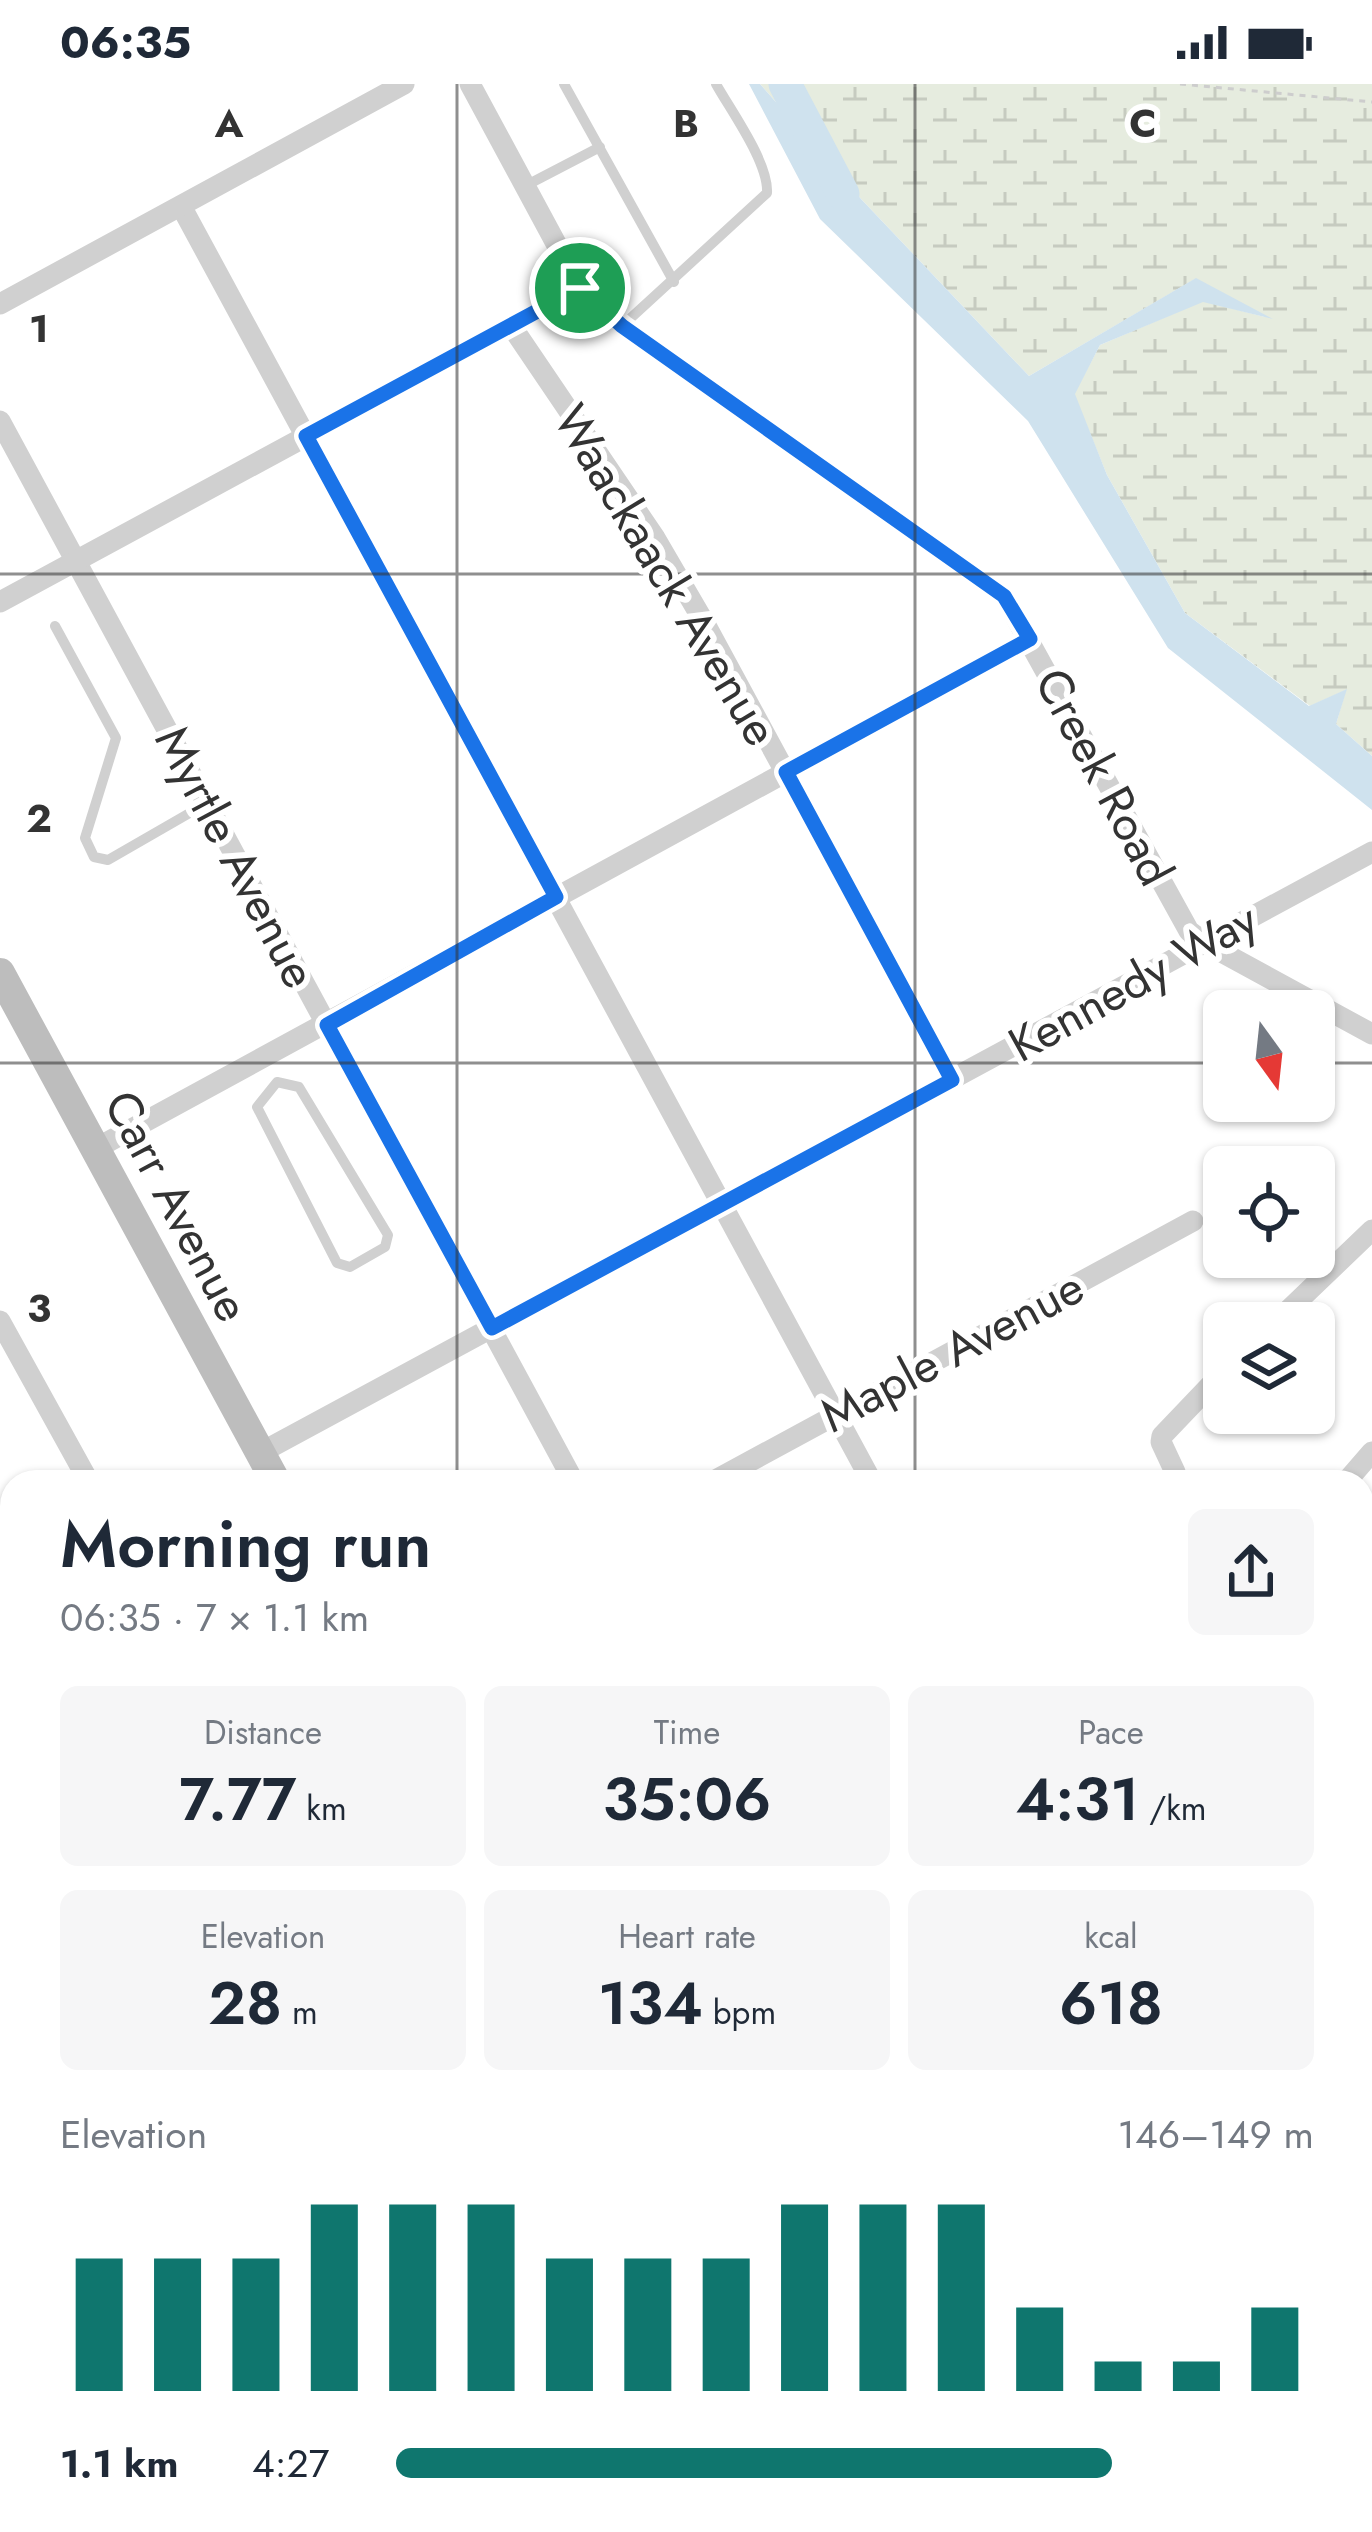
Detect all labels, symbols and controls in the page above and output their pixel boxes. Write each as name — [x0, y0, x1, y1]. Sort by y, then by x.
text: 06:35 — [60, 10, 191, 75]
text: A — [214, 95, 244, 152]
text: B — [673, 95, 699, 152]
text: C — [1129, 95, 1157, 152]
pin — [529, 237, 631, 339]
icon: arrive — [547, 255, 613, 321]
text: 1 — [29, 300, 49, 357]
street label: Waackaack Avenue — [537, 391, 795, 759]
street label: Creek Road — [1018, 656, 1190, 898]
street label: Myrtle Avenue — [138, 714, 334, 1000]
text: 2 — [26, 790, 52, 847]
street label: Kennedy Way — [996, 885, 1271, 1079]
north arrow — [1203, 990, 1335, 1122]
map controls — [1203, 990, 1335, 1434]
street label: Carr Avenue — [87, 1078, 267, 1334]
button: locate — [1203, 1146, 1335, 1278]
street label: Maple Avenue — [808, 1253, 1096, 1449]
text: 3 — [27, 1280, 51, 1337]
button: layers — [1203, 1302, 1335, 1434]
text: Morning run — [60, 1496, 431, 1592]
button: share — [1188, 1509, 1314, 1635]
text: 06:35 · 7 × 1.1 km — [60, 1589, 369, 1646]
text: Distance — [204, 1709, 322, 1756]
text: Time — [654, 1709, 720, 1756]
text: Pace — [1078, 1709, 1144, 1756]
text: 7.77 — [179, 1756, 296, 1843]
text: 35:06 — [603, 1756, 771, 1843]
text: 4:31 — [1015, 1756, 1139, 1843]
text: km — [296, 1785, 347, 1832]
text: /km — [1139, 1785, 1207, 1832]
text: Elevation — [201, 1913, 325, 1960]
text: Heart rate — [618, 1913, 756, 1960]
text: kcal — [1084, 1913, 1138, 1960]
text: 28 — [208, 1960, 282, 2047]
text: 134 — [598, 1960, 703, 2047]
text: 618 — [1059, 1960, 1163, 2047]
text: m — [282, 1989, 318, 2036]
text: bpm — [703, 1989, 776, 2036]
text: Elevation — [60, 2106, 207, 2163]
text: 146–149 m — [1118, 2106, 1314, 2163]
text: 1.1 km — [60, 2435, 178, 2492]
text: 4:27 — [252, 2435, 329, 2492]

